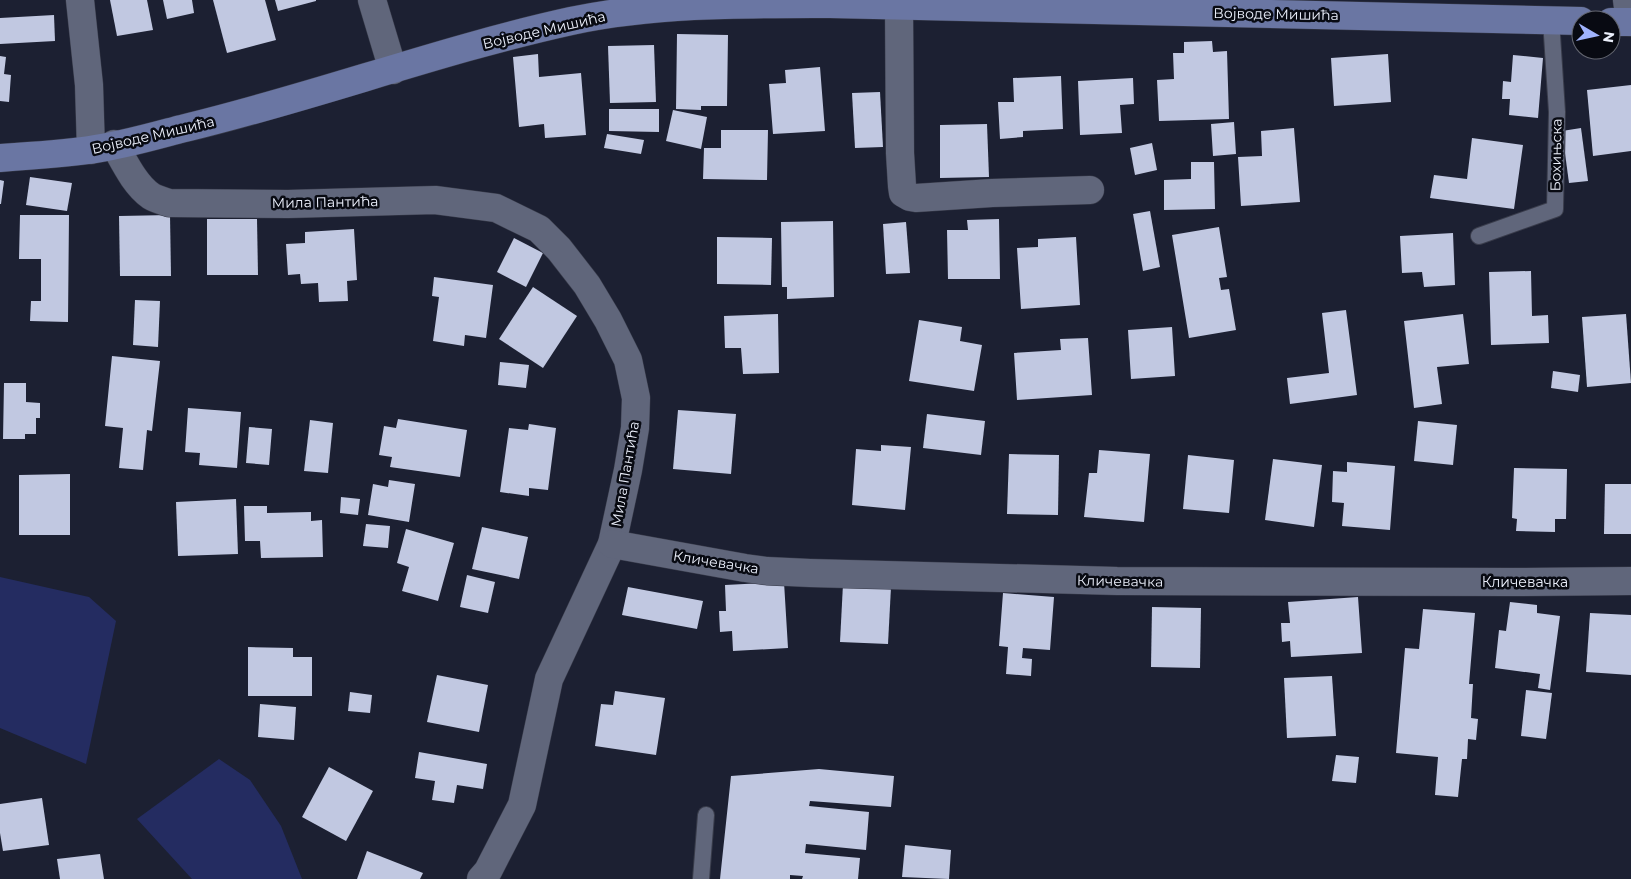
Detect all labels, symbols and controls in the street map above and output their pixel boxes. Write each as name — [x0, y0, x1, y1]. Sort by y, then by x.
street label: Војводе Мишића — [1213, 4, 1339, 24]
street label: Војводе Мишића — [481, 7, 607, 53]
north arrow — [1571, 10, 1621, 60]
text: N — [1599, 30, 1619, 44]
street label: Војводе Мишића — [90, 112, 216, 158]
street label: Бохињска — [1546, 118, 1566, 192]
street label: Мила Пантића — [271, 192, 379, 212]
street label: Мила Пантића — [607, 420, 643, 528]
street label: Кличевачка — [672, 546, 760, 578]
street label: Кличевачка — [1077, 571, 1163, 591]
street label: Кличевачка — [1482, 573, 1568, 591]

